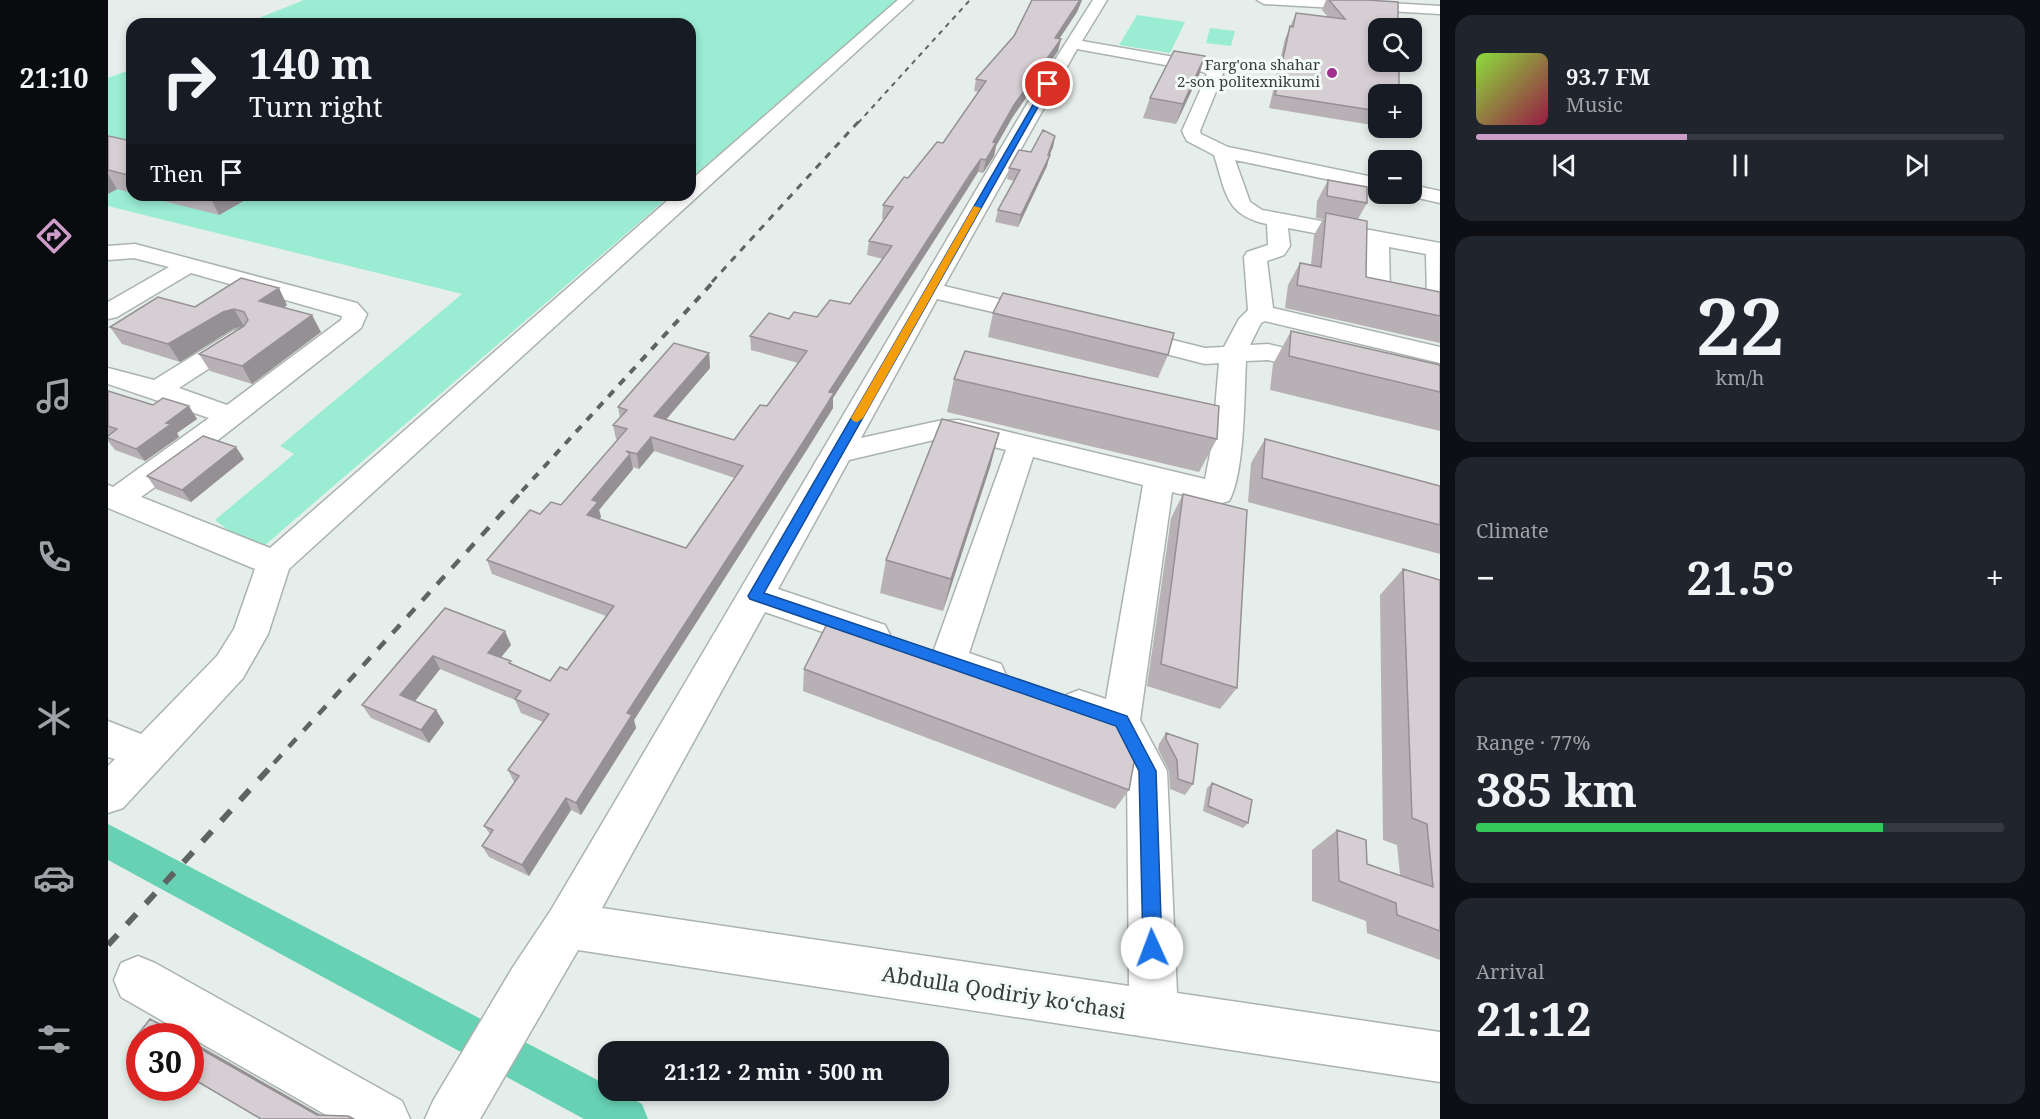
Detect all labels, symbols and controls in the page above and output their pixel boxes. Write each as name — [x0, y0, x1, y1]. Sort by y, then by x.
map controls — [1368, 18, 1422, 204]
button: search — [1368, 18, 1422, 72]
text: 140 m — [249, 34, 373, 91]
icon: right — [150, 42, 228, 120]
place label: Farg'ona shahar 2-son politexnikumi — [1177, 54, 1320, 91]
pin — [1022, 58, 1073, 109]
text: 21:10 — [19, 59, 89, 96]
text: 93.7 FM — [1566, 61, 1650, 91]
marker: Farg'ona shahar 2-son politexnikumi — [1325, 66, 1339, 80]
icon: arrive — [1031, 67, 1064, 100]
button: + — [1368, 84, 1422, 138]
text: Turn right — [249, 88, 382, 125]
text: Music — [1566, 91, 1623, 118]
icon: previous — [1548, 149, 1581, 182]
icon: pause — [1724, 149, 1757, 182]
icon: next — [1900, 149, 1933, 182]
button: − — [1368, 150, 1422, 204]
icon: arrive — [215, 156, 248, 189]
text: Then — [150, 158, 203, 188]
icon: directions — [33, 215, 75, 257]
text: 22 — [1696, 272, 1784, 378]
text: km/h — [1715, 364, 1765, 391]
icon: music — [33, 375, 75, 417]
text: Climate — [1476, 517, 1549, 544]
icon: phone — [33, 536, 75, 578]
text: 21.5° — [1687, 547, 1794, 608]
text: − — [1476, 555, 1495, 600]
text: + — [1986, 555, 2004, 600]
icon: climate — [33, 697, 75, 739]
text: Range · 77% — [1476, 729, 1590, 756]
text: 385 km — [1476, 759, 1637, 820]
icon: car — [33, 857, 75, 899]
position arrow — [1120, 916, 1184, 980]
text: Arrival — [1476, 958, 1544, 985]
street label: Abdulla Qodiriy koʻchasi — [880, 959, 1128, 1025]
text: 21:12 — [1476, 988, 1591, 1049]
icon: filters — [33, 1018, 75, 1060]
speed limit sign: 30 — [126, 1023, 204, 1101]
text: 21:12 · 2 min · 500 m — [664, 1056, 883, 1086]

